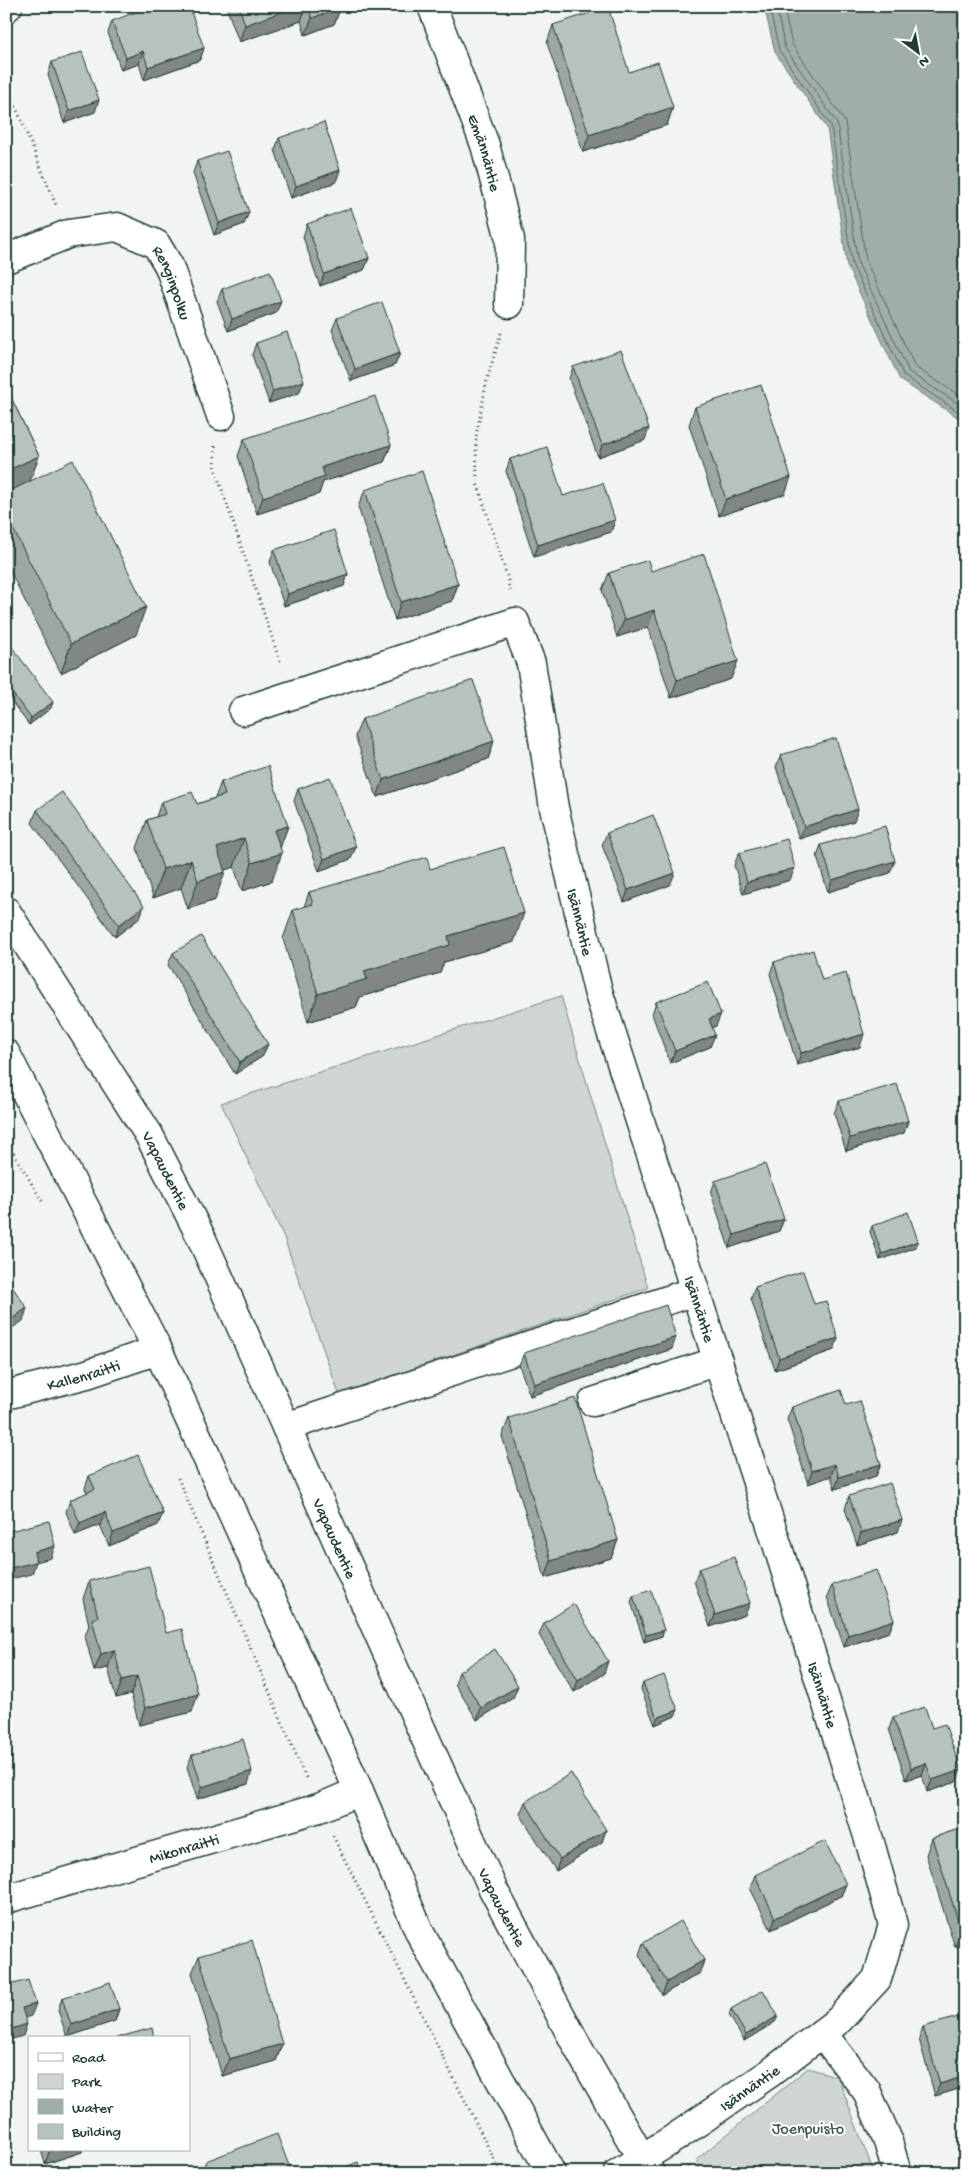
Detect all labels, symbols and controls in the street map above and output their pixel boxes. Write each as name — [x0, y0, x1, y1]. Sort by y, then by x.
north arrow — [894, 28, 944, 78]
text: N — [915, 51, 932, 71]
street label: Emännäntie — [461, 112, 503, 195]
street label: Renginpolku — [146, 243, 193, 324]
street label: Isännäntie — [561, 887, 595, 959]
street label: Vapaudentie — [135, 1128, 192, 1215]
street label: Isännäntie — [678, 1274, 717, 1346]
street label: Kallenraitti — [46, 1357, 123, 1397]
street label: Vapaudentie — [306, 1496, 359, 1583]
street label: Isännäntie — [801, 1660, 840, 1732]
street label: Mikonraitti — [147, 1832, 222, 1870]
street label: Vapaudentie — [472, 1865, 528, 1951]
legend — [28, 2036, 190, 2152]
text: Road — [72, 2050, 106, 2068]
street label: Isännäntie — [717, 2062, 785, 2117]
text: Park — [71, 2074, 102, 2092]
text: Water — [72, 2100, 114, 2118]
park label: Joenpuisto — [772, 2121, 844, 2140]
text: Building — [71, 2124, 121, 2142]

